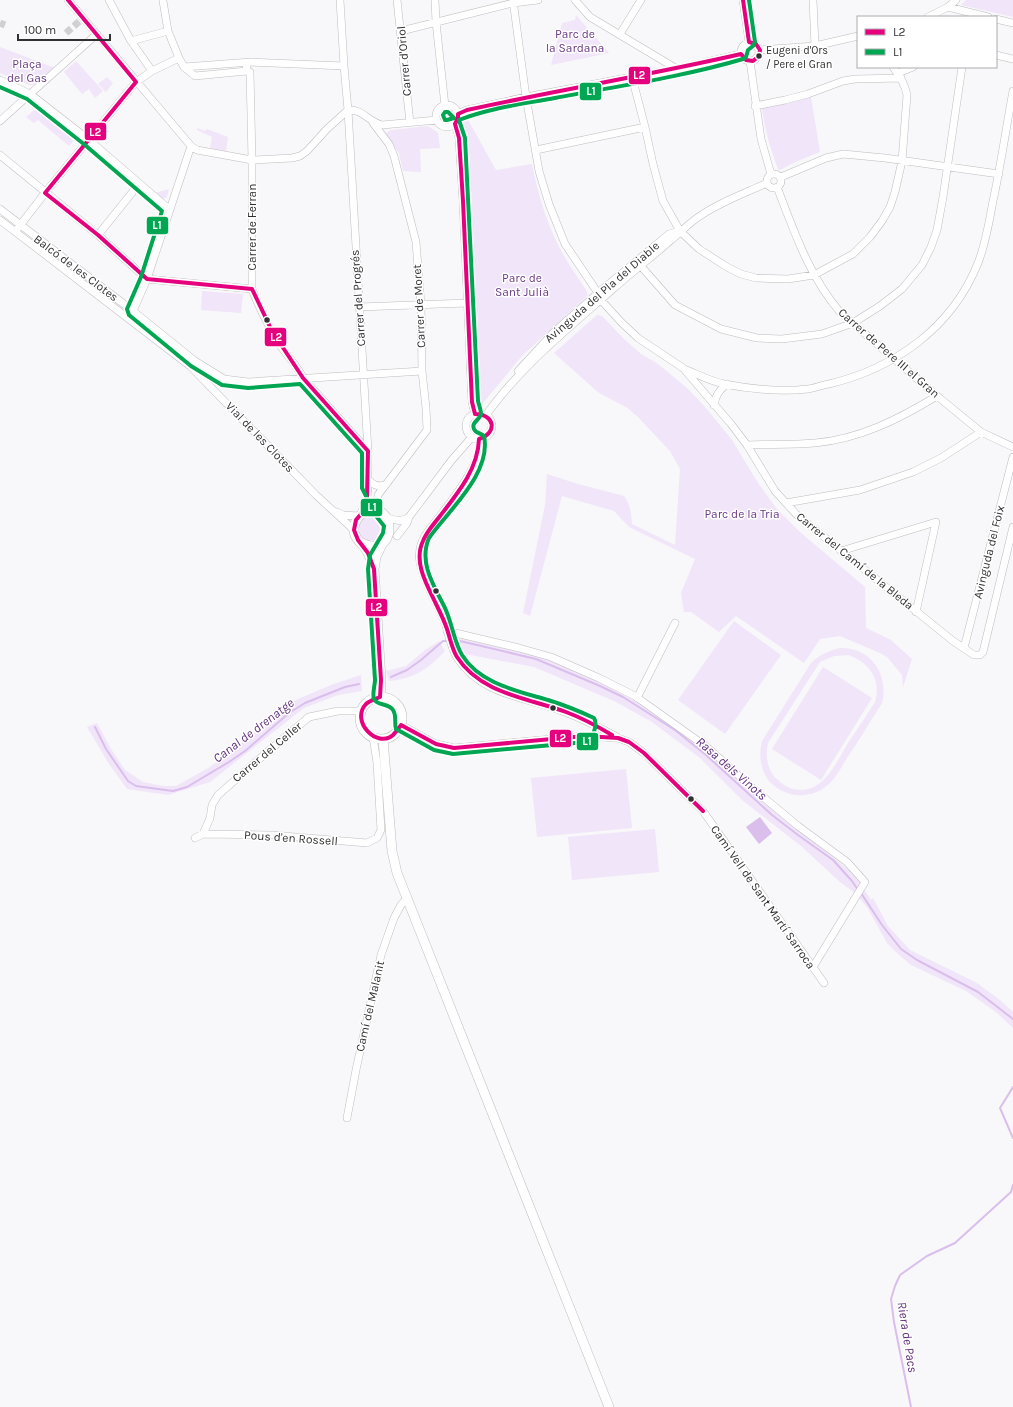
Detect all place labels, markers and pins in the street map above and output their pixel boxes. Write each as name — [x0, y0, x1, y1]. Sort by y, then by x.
place label: Eugeni d'Ors / Pere el Gran — [766, 44, 832, 71]
marker: Eugeni d'Ors / Pere el Gran — [754, 51, 764, 61]
unlabelled marker — [262, 315, 272, 325]
unlabelled marker — [431, 586, 441, 596]
unlabelled marker — [548, 703, 558, 713]
unlabelled marker — [686, 794, 696, 804]

